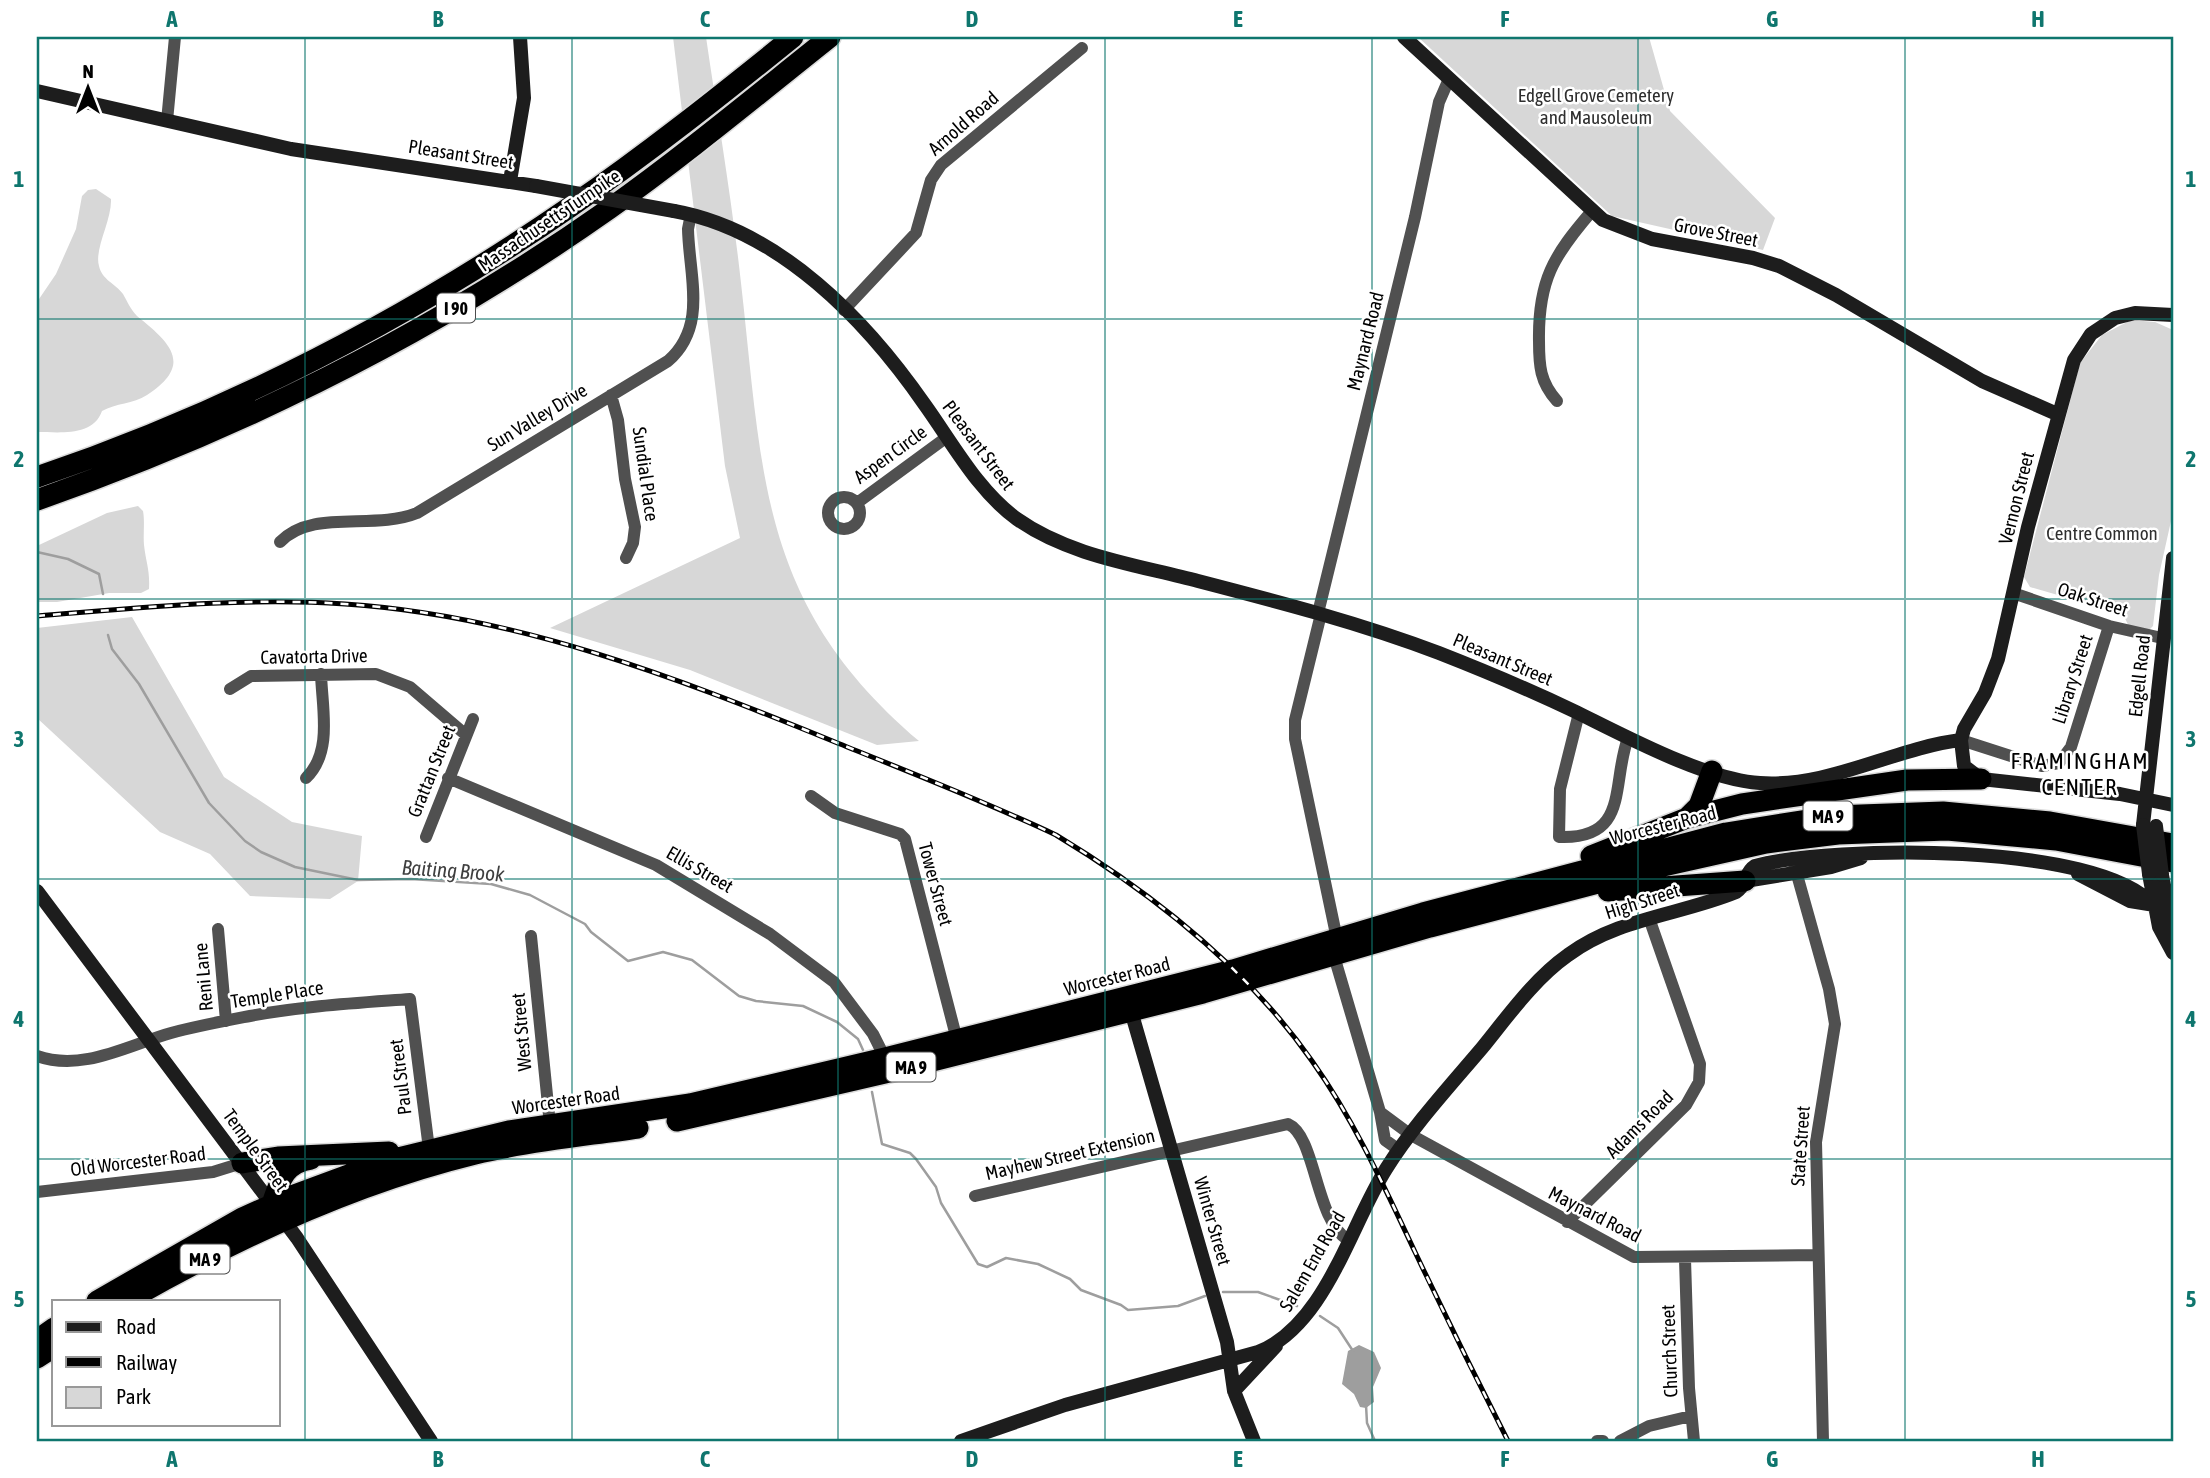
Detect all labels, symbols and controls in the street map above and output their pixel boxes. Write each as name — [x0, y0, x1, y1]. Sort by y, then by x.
text: A — [165, 6, 178, 32]
text: B — [433, 6, 444, 32]
text: C — [700, 6, 711, 32]
text: D — [966, 6, 979, 32]
text: E — [1233, 6, 1243, 32]
text: F — [1500, 6, 1510, 32]
text: G — [1766, 6, 1778, 32]
text: H — [2031, 6, 2045, 32]
north arrow — [52, 52, 122, 122]
text: N — [82, 60, 94, 82]
park label: Edgell Grove Cemetery and Mausoleum — [1518, 84, 1674, 128]
street label: Arnold Road — [923, 87, 1003, 159]
street label: Pleasant Street — [407, 135, 515, 173]
street label: Massachusetts Turnpike — [474, 164, 624, 276]
text: 1 — [14, 166, 25, 192]
text: 1 — [2186, 166, 2197, 192]
street label: Grove Street — [1672, 213, 1760, 251]
street label: Maynard Road — [1342, 289, 1388, 393]
road number: I 90 — [437, 294, 475, 322]
street label: Sun Valley Drive — [483, 379, 591, 455]
street label: Pleasant Street — [938, 396, 1020, 494]
street label: Aspen Circle — [849, 420, 931, 488]
street label: Sundial Place — [628, 425, 664, 523]
text: 2 — [14, 446, 24, 472]
text: 2 — [2186, 446, 2196, 472]
street label: Vernon Street — [1994, 449, 2038, 547]
park label: Centre Common — [2046, 522, 2158, 544]
street label: Oak Street — [2055, 577, 2131, 621]
street label: Pleasant Street — [1450, 628, 1556, 690]
street label: Library Street — [2047, 632, 2097, 726]
street label: Edgell Road — [2124, 634, 2154, 718]
street label: Cavatorta Drive — [260, 644, 368, 668]
street label: Grattan Street — [403, 722, 459, 820]
text: 3 — [14, 726, 24, 752]
text: 3 — [2186, 726, 2196, 752]
district label: FRAMINGHAM CENTER — [2010, 748, 2150, 800]
street label: Worcester Road — [1608, 801, 1718, 849]
road number: MA 9 — [1804, 802, 1853, 830]
street label: Tower Street — [914, 840, 958, 928]
street label: Ellis Street — [663, 841, 737, 897]
water label: Baiting Brook — [401, 854, 506, 886]
street label: High Street — [1602, 879, 1682, 923]
street label: Reni Lane — [189, 942, 217, 1012]
street label: Worcester Road — [1062, 952, 1172, 1000]
street label: Temple Place — [229, 976, 325, 1012]
street label: West Street — [507, 992, 535, 1072]
text: 4 — [13, 1006, 25, 1032]
text: 4 — [2185, 1006, 2197, 1032]
street label: Paul Street — [384, 1038, 416, 1116]
road number: MA 9 — [886, 1052, 936, 1082]
street label: Worcester Road — [511, 1082, 621, 1118]
street label: Adams Road — [1601, 1086, 1677, 1162]
street label: Temple Street — [219, 1105, 293, 1195]
street label: State Street — [1786, 1105, 1814, 1187]
street label: Mayhew Street Extension — [983, 1124, 1157, 1184]
street label: Old Worcester Road — [69, 1142, 207, 1180]
street label: Winter Street — [1190, 1174, 1236, 1268]
street label: Maynard Road — [1545, 1181, 1645, 1247]
street label: Salem End Road — [1275, 1207, 1349, 1315]
road number: MA 9 — [180, 1244, 230, 1274]
text: 5 — [14, 1286, 25, 1312]
text: 5 — [2186, 1286, 2197, 1312]
legend — [52, 1300, 280, 1426]
street label: Church Street — [1656, 1304, 1682, 1398]
text: Road — [116, 1314, 156, 1338]
text: Railway — [116, 1350, 178, 1374]
text: Park — [116, 1384, 151, 1408]
text: A — [165, 1446, 178, 1472]
text: B — [433, 1446, 444, 1472]
text: C — [700, 1446, 711, 1472]
text: D — [966, 1446, 979, 1472]
text: E — [1233, 1446, 1243, 1472]
text: F — [1500, 1446, 1510, 1472]
text: G — [1766, 1446, 1778, 1472]
text: H — [2031, 1446, 2045, 1472]

